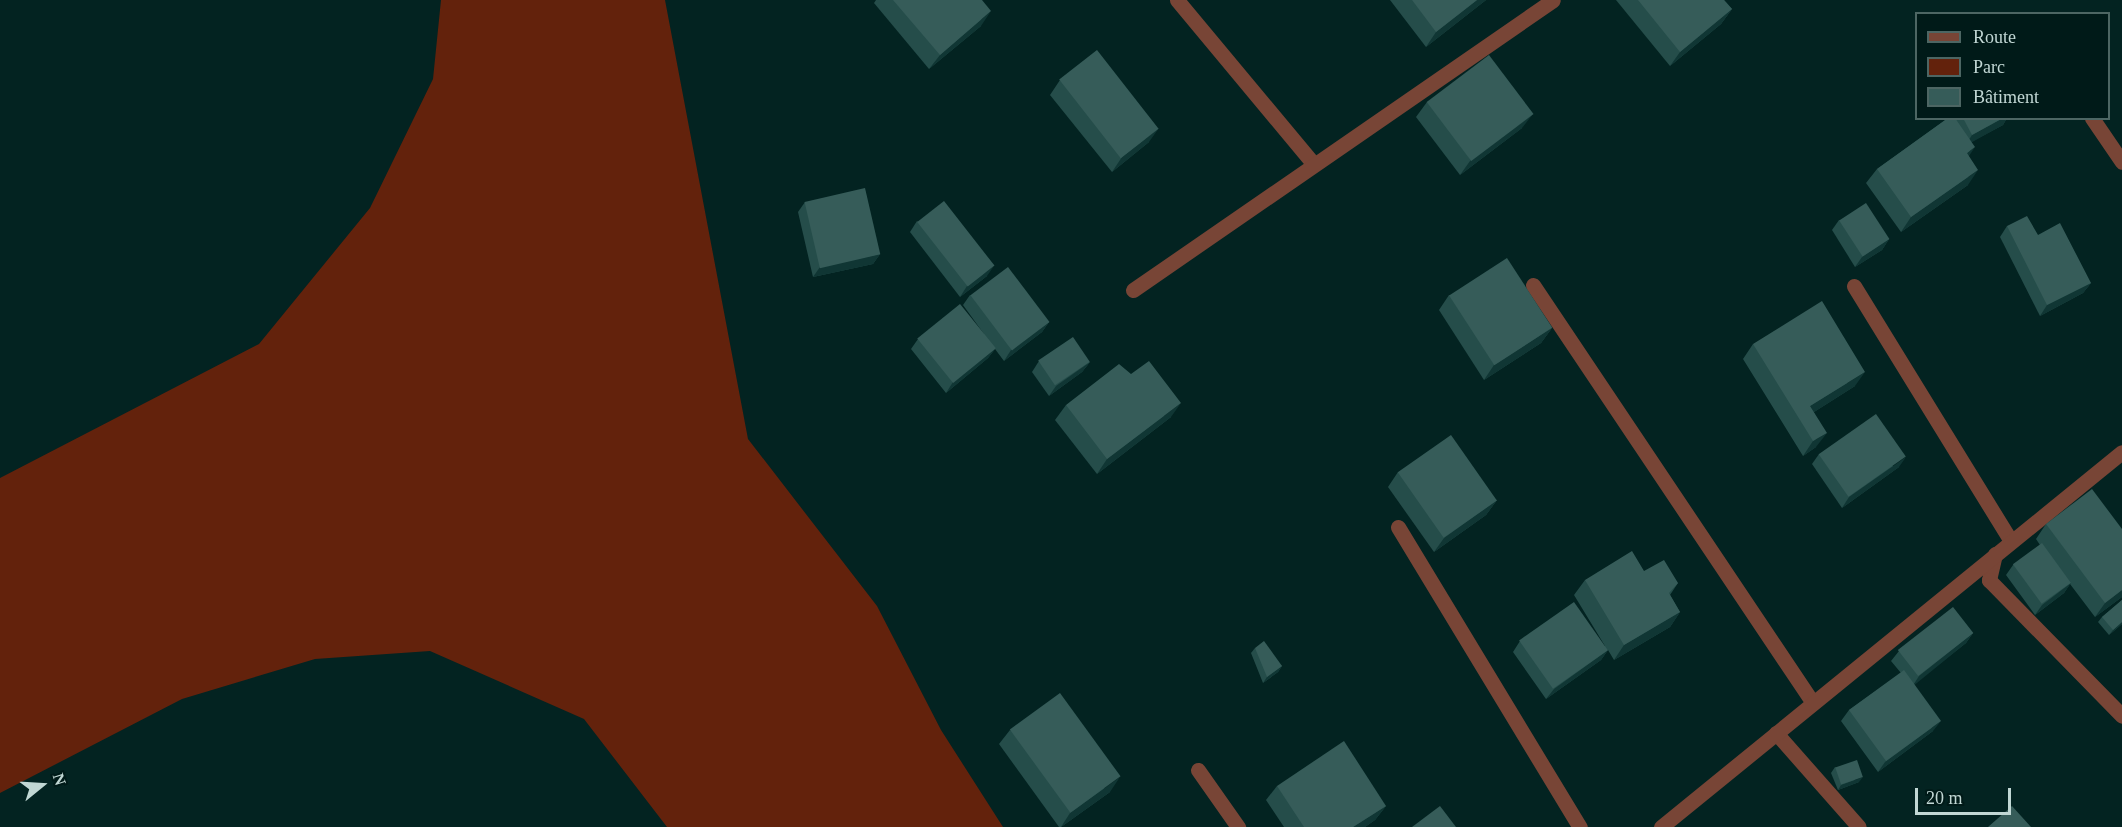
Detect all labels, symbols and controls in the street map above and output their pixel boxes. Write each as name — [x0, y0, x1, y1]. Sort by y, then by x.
legend — [1915, 12, 2110, 120]
text: Route — [1973, 27, 2016, 47]
text: Parc — [1973, 57, 2005, 77]
text: Bâtiment — [1973, 87, 2039, 107]
north arrow — [12, 755, 72, 815]
text: N — [50, 771, 69, 787]
scale bar — [1918, 776, 2014, 814]
text: 20 m — [1926, 788, 1963, 808]

